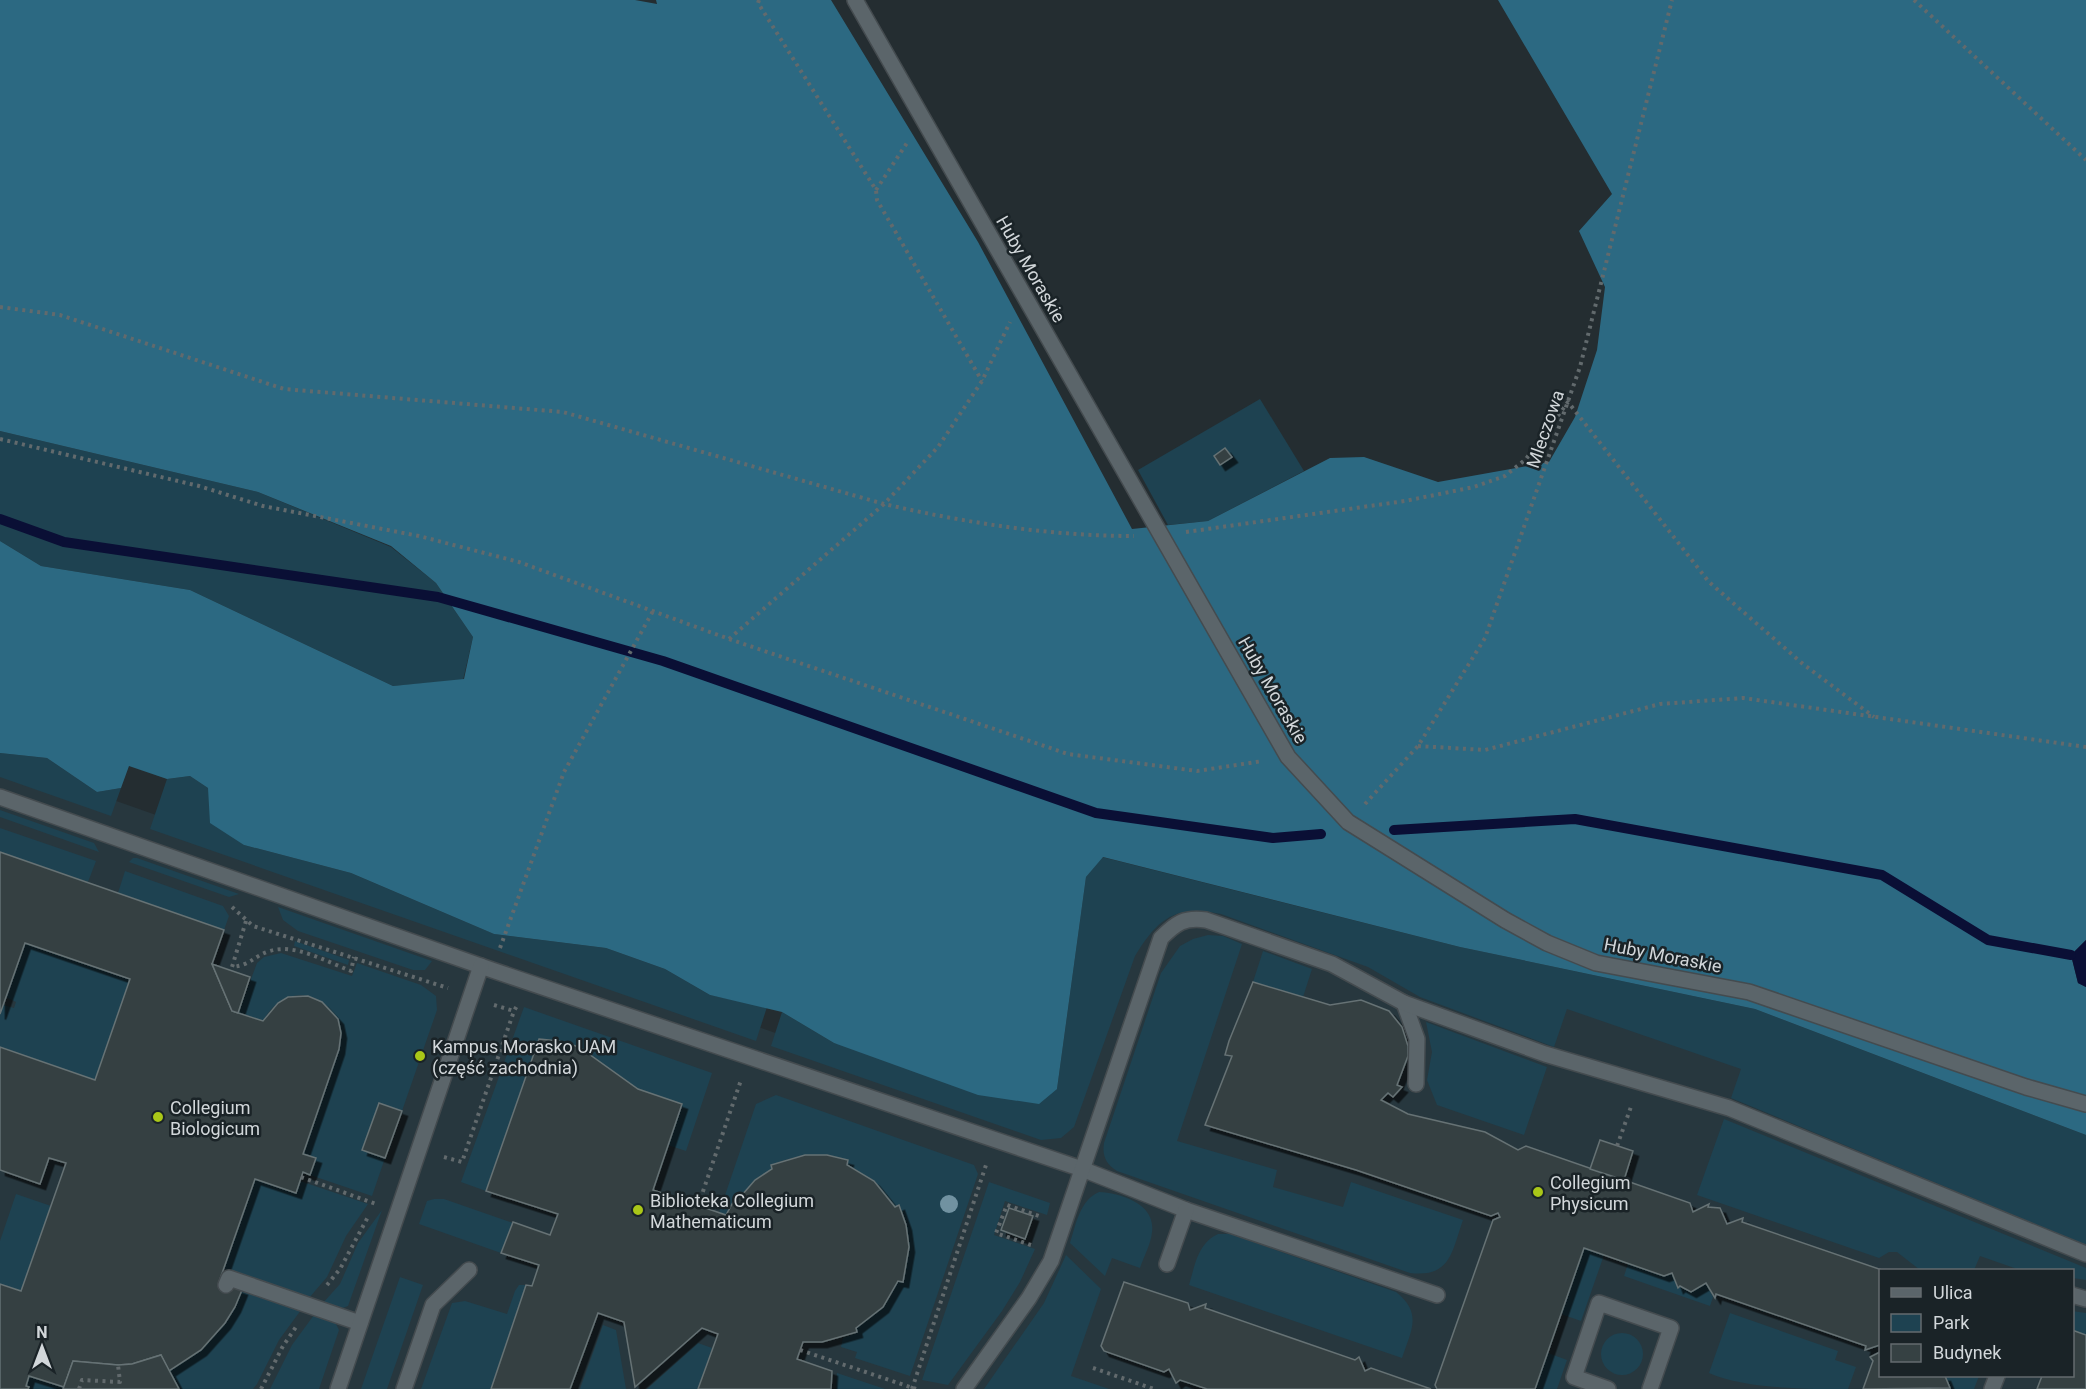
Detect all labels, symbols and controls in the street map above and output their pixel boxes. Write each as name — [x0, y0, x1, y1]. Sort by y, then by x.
street label: Huby Moraskie — [992, 212, 1070, 326]
street label: Mleczowa — [1522, 387, 1568, 471]
street label: Huby Moraskie — [1234, 633, 1312, 747]
street label: Huby Moraskie — [1602, 933, 1724, 977]
place label: Kampus Morasko UAM (część zachodnia) — [432, 1036, 616, 1079]
marker: Kampus Morasko UAM (część zachodnia) — [413, 1049, 427, 1063]
place label: Collegium Biologicum — [170, 1097, 260, 1139]
marker: Collegium Biologicum — [151, 1110, 165, 1124]
place label: Collegium Physicum — [1550, 1172, 1630, 1214]
marker: Collegium Physicum — [1531, 1185, 1545, 1199]
place label: Biblioteka Collegium Mathematicum — [650, 1190, 814, 1232]
marker: Biblioteka Collegium Mathematicum — [631, 1203, 645, 1217]
legend — [1879, 1269, 2074, 1377]
text: Ulica — [1933, 1282, 1973, 1303]
text: Park — [1933, 1312, 1970, 1333]
north arrow — [12, 1317, 72, 1377]
text: N — [36, 1323, 48, 1342]
text: Budynek — [1933, 1342, 2002, 1363]

